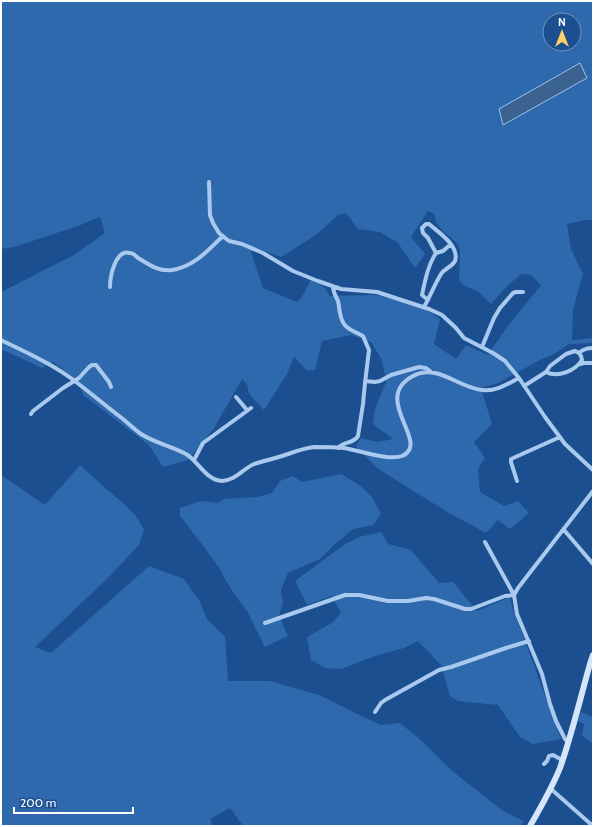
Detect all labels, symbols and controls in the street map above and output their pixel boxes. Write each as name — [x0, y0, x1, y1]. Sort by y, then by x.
north arrow — [542, 12, 582, 52]
text: N — [558, 15, 566, 29]
scale bar — [14, 789, 133, 815]
text: 200 m — [20, 795, 56, 810]

